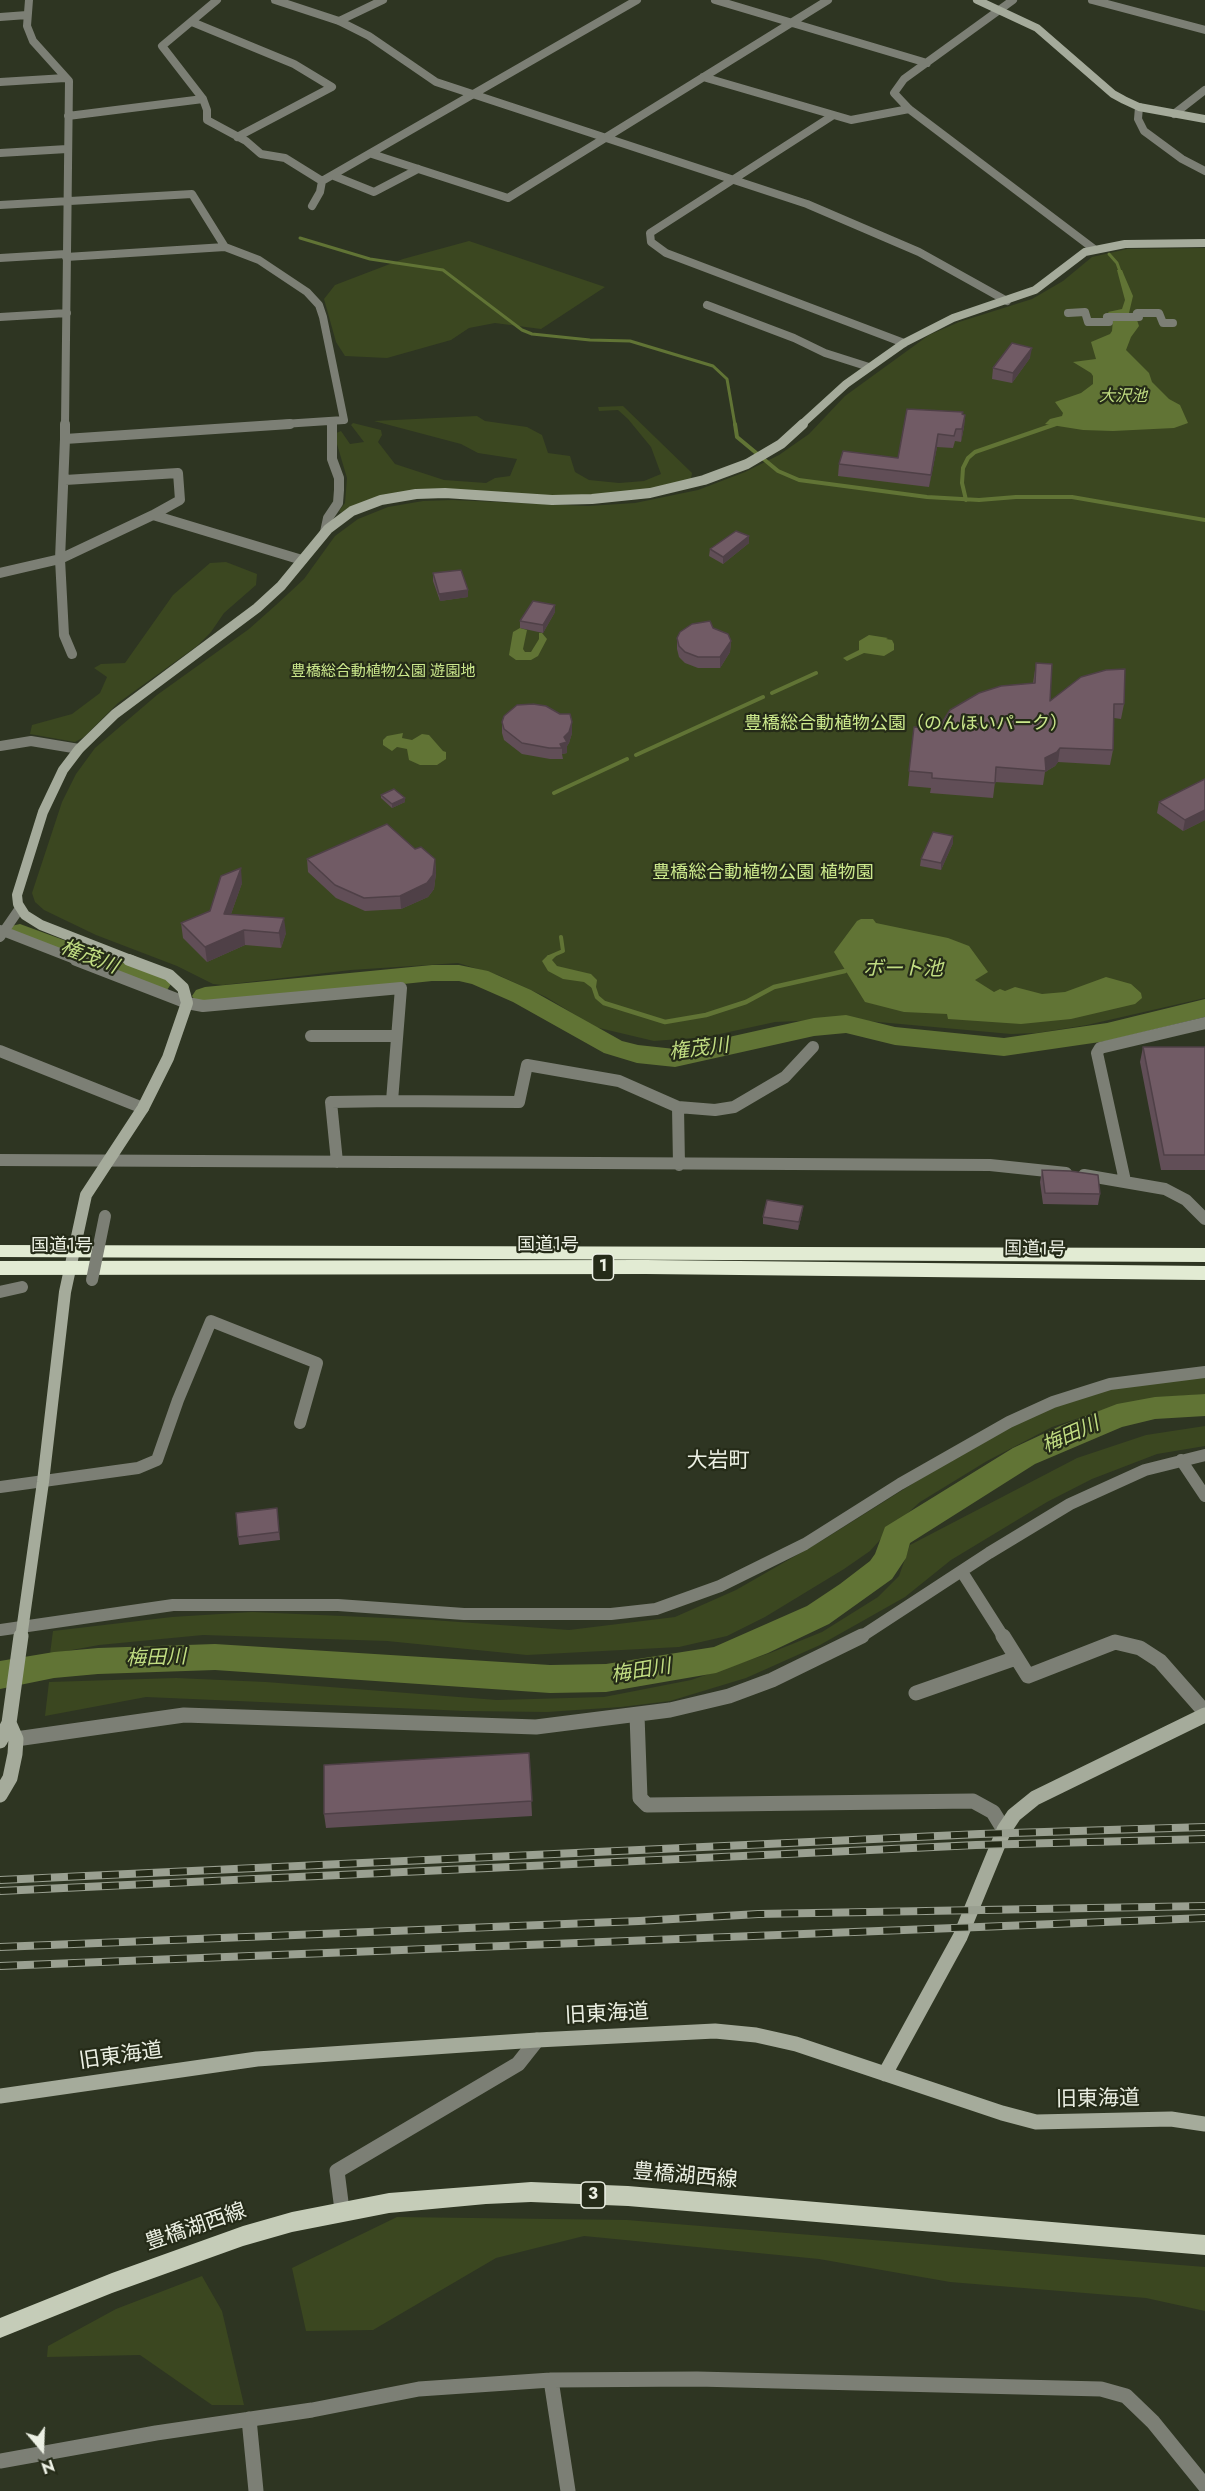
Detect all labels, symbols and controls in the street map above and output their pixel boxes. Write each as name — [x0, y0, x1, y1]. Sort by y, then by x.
water label: 大沢池 — [1099, 387, 1147, 407]
park label: 豊橋総合動植物公園 遊園地 — [291, 663, 475, 681]
park label: 豊橋総合動植物公園（のんほいパーク） — [744, 714, 1068, 736]
park label: 豊橋総合動植物公園 植物園 — [652, 863, 874, 885]
water label: 権茂川 — [57, 936, 121, 980]
water label: ボート池 — [863, 958, 943, 982]
water label: 権茂川 — [668, 1034, 730, 1066]
street label: 国道1号 — [517, 1235, 579, 1257]
street label: 国道1号 — [31, 1236, 93, 1258]
street label: 国道1号 — [1004, 1239, 1066, 1261]
road number: 1 — [592, 1254, 614, 1280]
water label: 梅田川 — [1039, 1413, 1103, 1459]
district label: 大岩町 — [687, 1449, 749, 1475]
water label: 梅田川 — [126, 1646, 186, 1672]
water label: 梅田川 — [609, 1655, 673, 1689]
street label: 旧東海道 — [564, 2000, 650, 2030]
street label: 旧東海道 — [78, 2039, 164, 2075]
street label: 旧東海道 — [1056, 2087, 1140, 2113]
street label: 豊橋湖西線 — [632, 2160, 738, 2194]
road number: 3 — [581, 2182, 605, 2208]
street label: 豊橋湖西線 — [142, 2199, 250, 2257]
north arrow — [12, 2419, 72, 2479]
text: N — [38, 2454, 58, 2479]

